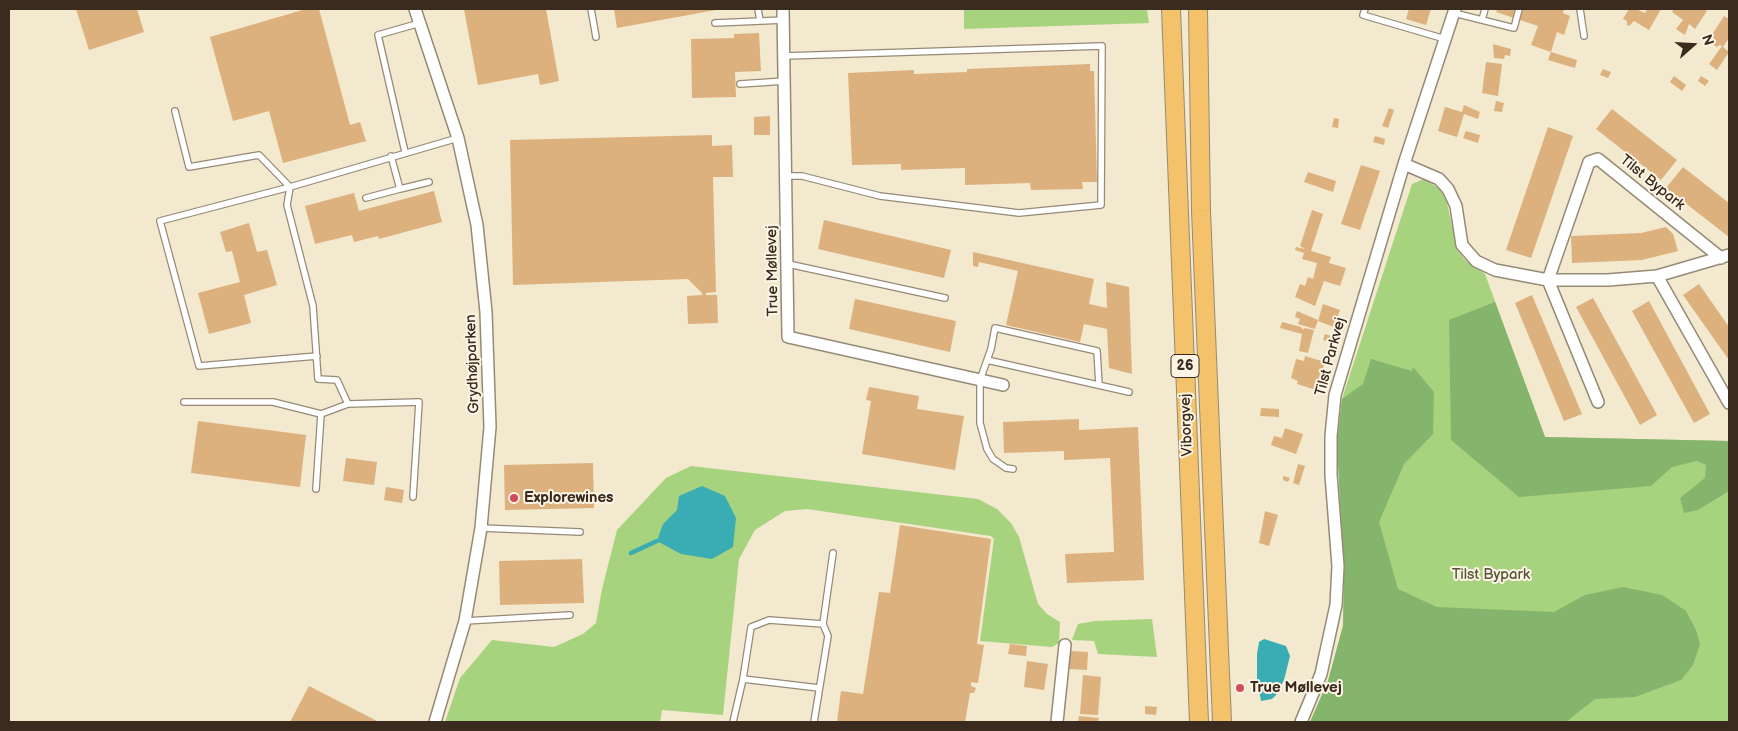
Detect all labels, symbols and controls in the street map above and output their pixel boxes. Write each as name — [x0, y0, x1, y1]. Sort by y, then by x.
north arrow — [1668, 20, 1718, 70]
text: N — [1698, 32, 1717, 48]
street label: Tilst Bypark — [1616, 151, 1688, 215]
street label: True Møllevej — [763, 225, 783, 317]
street label: Grydhøjparken — [462, 314, 484, 414]
street label: Tilst Parkvej — [1312, 316, 1350, 398]
road number: 26 — [1171, 354, 1199, 378]
street label: Viborgvej — [1177, 393, 1197, 457]
place label: Explorewines — [524, 489, 613, 507]
marker: Explorewines — [508, 492, 520, 504]
park label: Tilst Bypark — [1452, 566, 1530, 584]
place label: True Møllevej — [1250, 679, 1342, 697]
marker: True Møllevej — [1234, 682, 1246, 694]

